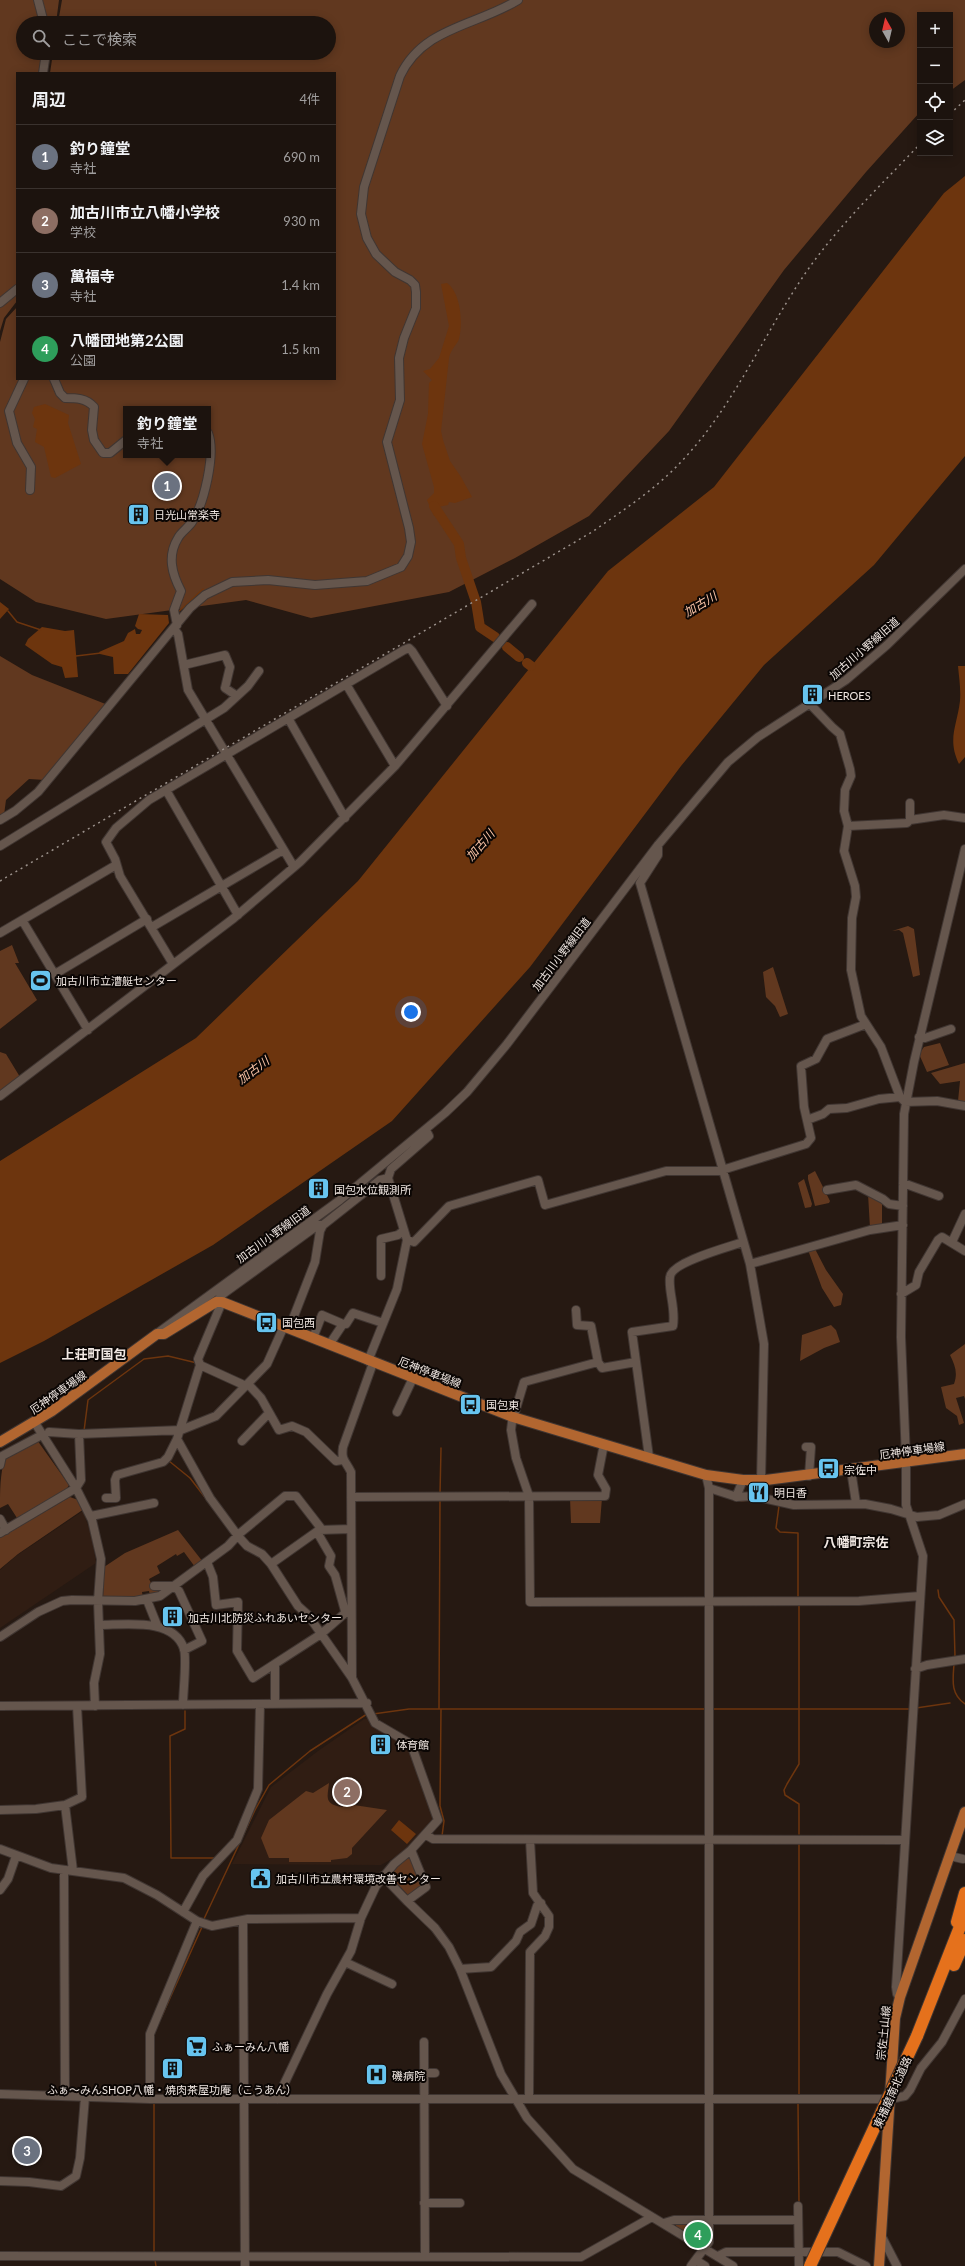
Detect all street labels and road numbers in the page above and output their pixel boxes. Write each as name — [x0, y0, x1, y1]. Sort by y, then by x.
street label: 加古川小野線旧道 — [827, 614, 901, 682]
street label: 加古川小野線旧道 — [529, 915, 593, 993]
street label: 加古川小野線旧道 — [234, 1203, 312, 1265]
street label: 厄神停車場線 — [397, 1354, 463, 1390]
street label: 厄神停車場線 — [27, 1368, 89, 1416]
street label: 厄神停車場線 — [878, 1439, 946, 1461]
street label: 宗佐土山線 — [874, 2005, 892, 2061]
street label: 東播磨南北道路 — [870, 2054, 914, 2130]

